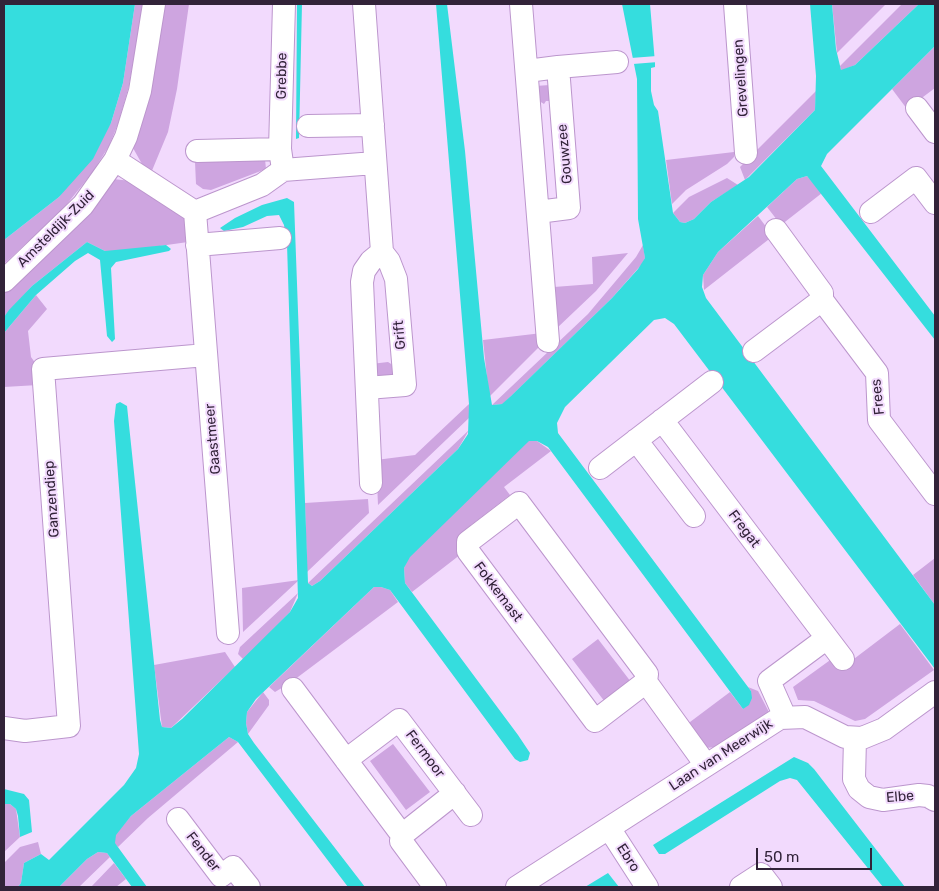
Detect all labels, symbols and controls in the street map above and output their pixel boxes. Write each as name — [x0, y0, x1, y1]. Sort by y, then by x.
street label: Grevelingen — [730, 39, 752, 117]
street label: Grebbe — [273, 52, 291, 100]
street label: Gouwzee — [554, 123, 576, 185]
street label: Amsteldijk-Zuid — [14, 187, 98, 271]
street label: Grift — [390, 320, 410, 350]
street label: Frees — [868, 378, 888, 416]
street label: Gaastmeer — [202, 403, 224, 475]
street label: Ganzendiep — [41, 460, 63, 538]
street label: Fregat — [725, 507, 763, 551]
street label: Fokkemast — [470, 559, 526, 625]
street label: Laan van Meerwijk — [666, 715, 776, 795]
street label: Fermoor — [402, 727, 448, 781]
street label: Elbe — [885, 787, 915, 807]
street label: Fender — [182, 829, 224, 875]
scale bar — [759, 838, 875, 870]
street label: Ebro — [613, 841, 643, 875]
text: 50 m — [764, 848, 799, 866]

